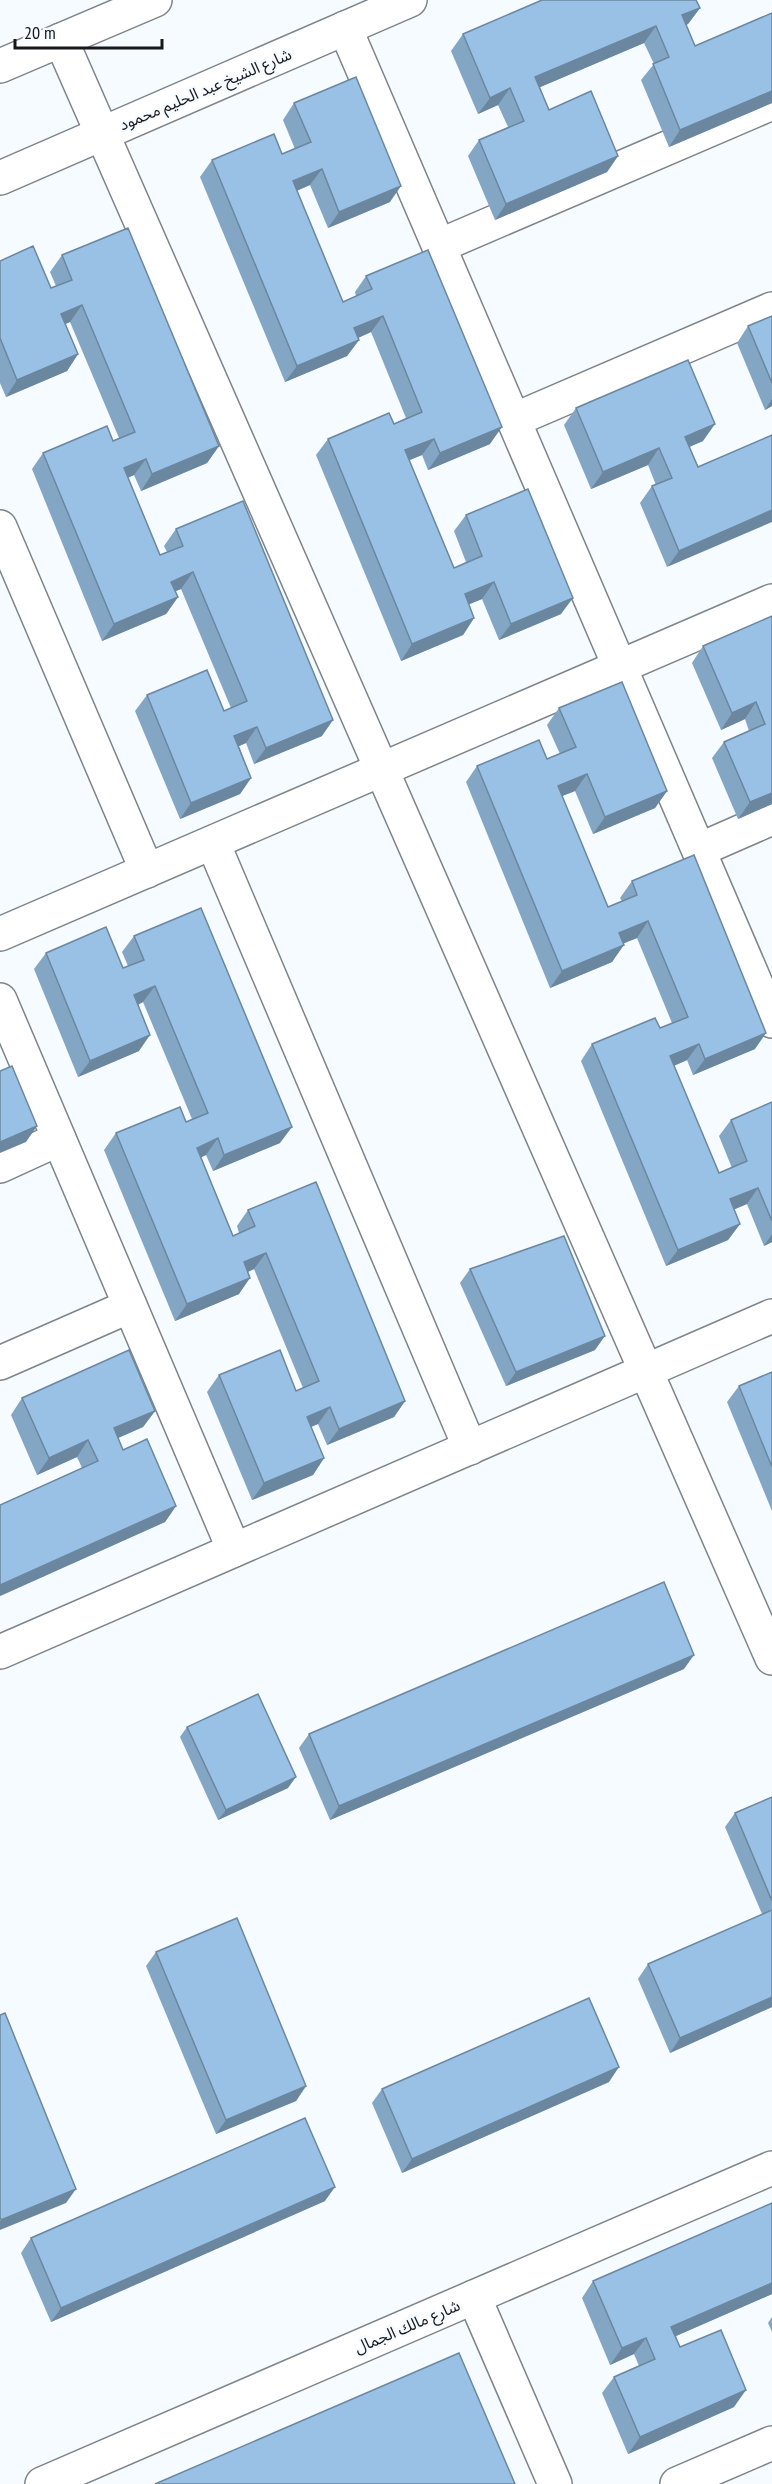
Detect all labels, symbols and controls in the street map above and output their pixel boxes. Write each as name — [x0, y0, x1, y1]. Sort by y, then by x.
scale bar — [15, 12, 162, 50]
text: 20 m — [24, 21, 56, 44]
street label: شارع الشيخ عبد الحليم محمود — [116, 44, 296, 137]
street label: شارع مالك الجمال — [351, 2295, 464, 2360]

